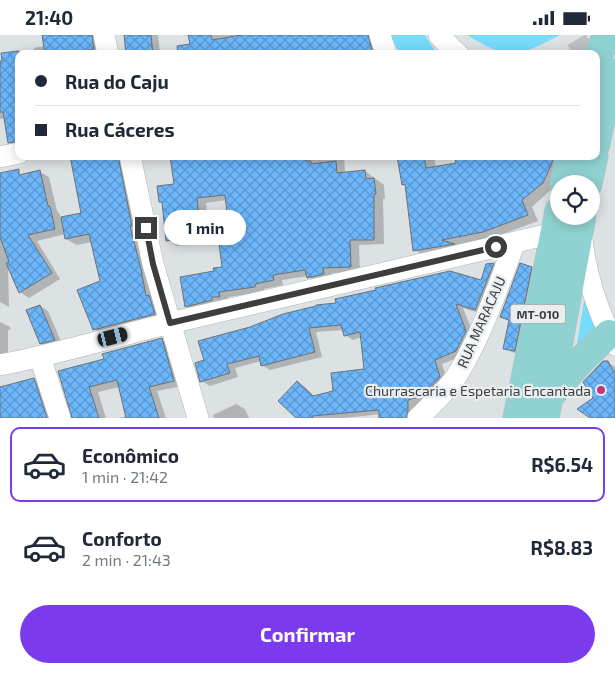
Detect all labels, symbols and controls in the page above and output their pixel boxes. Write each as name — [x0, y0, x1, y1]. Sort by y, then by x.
text: 21:40 — [25, 6, 73, 29]
text: Rua do Caju — [65, 70, 169, 93]
text: Rua Cáceres — [65, 118, 175, 141]
map controls — [550, 175, 600, 225]
button: locate — [550, 175, 600, 225]
callout: 1 min — [164, 211, 246, 245]
route end — [135, 217, 157, 239]
text: 1 min — [186, 218, 224, 237]
route start — [485, 236, 507, 258]
street label: RUA MARACAJU — [453, 274, 509, 370]
road number: MT-010 — [510, 305, 566, 323]
car — [96, 326, 129, 348]
place label: Churrascaria e Espetaria Encantada — [365, 382, 591, 399]
marker: Churrascaria e Espetaria Encantada — [595, 384, 607, 396]
icon: car — [22, 442, 67, 487]
text: Econômico — [82, 444, 179, 467]
text: R$6.54 — [531, 453, 593, 476]
text: 1 min · 21:42 — [82, 467, 168, 486]
icon: car — [22, 525, 67, 570]
text: Conforto — [82, 527, 162, 550]
text: R$8.83 — [531, 536, 593, 559]
text: 2 min · 21:43 — [82, 550, 171, 569]
button: Confirmar — [20, 605, 595, 663]

